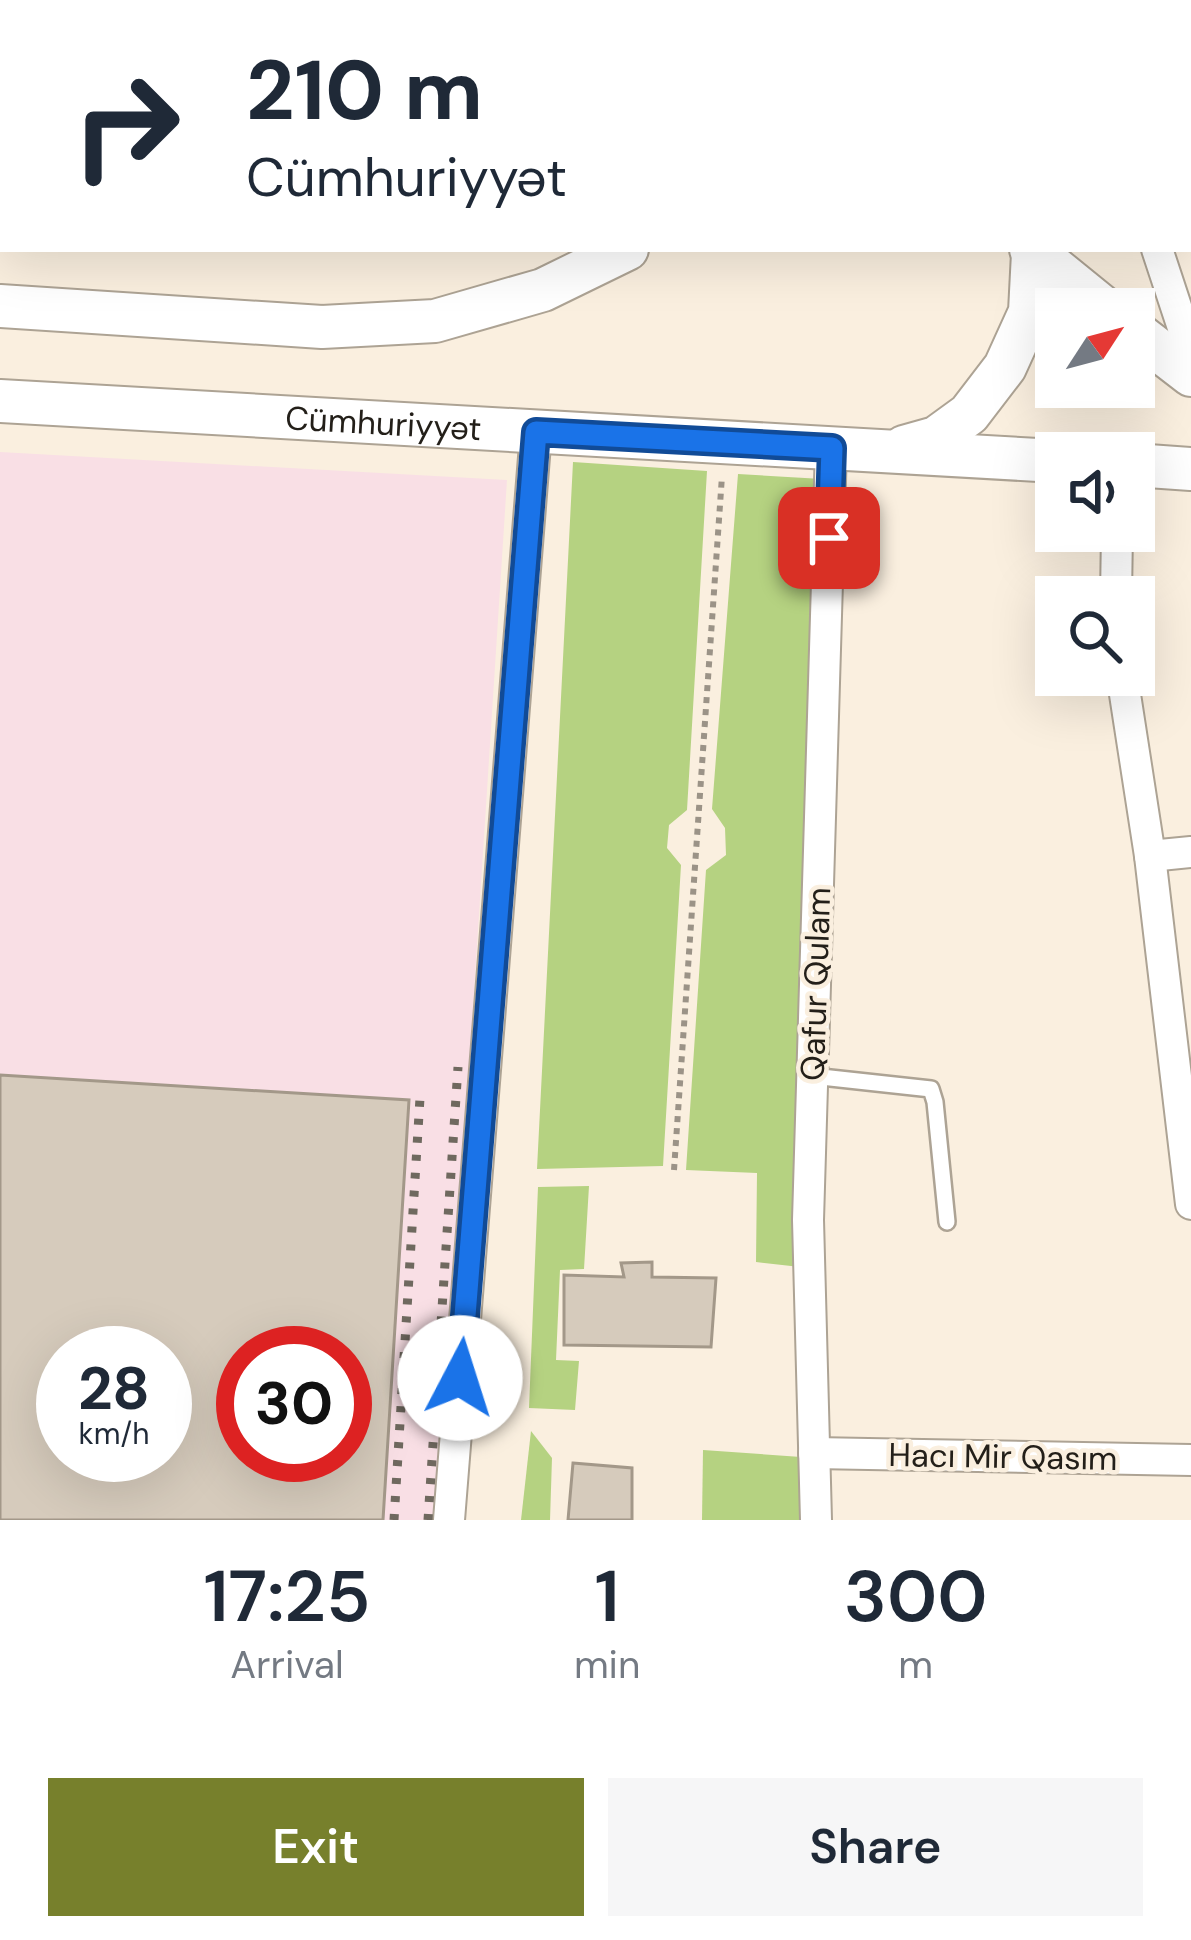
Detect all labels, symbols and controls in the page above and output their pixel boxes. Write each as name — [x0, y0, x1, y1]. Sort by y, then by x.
text: 210 m — [246, 36, 483, 145]
icon: right — [48, 48, 204, 204]
text: Cümhuriyyət — [246, 142, 567, 213]
north arrow — [1035, 288, 1155, 408]
map controls — [1035, 288, 1155, 696]
street label: Cümhuriyyət — [284, 396, 483, 450]
button: sound — [1035, 432, 1155, 552]
pin — [778, 487, 880, 589]
icon: arrive — [796, 505, 862, 571]
button: search — [1035, 576, 1155, 696]
street label: Qafur Qulam — [791, 886, 840, 1082]
position arrow — [397, 1315, 523, 1441]
speed limit sign: 30 — [216, 1326, 372, 1482]
text: 28 — [78, 1349, 150, 1428]
text: km/h — [79, 1414, 149, 1453]
street label: Hacı Mir Qasım — [888, 1433, 1118, 1480]
text: 17:25 — [203, 1550, 370, 1643]
text: 1 — [595, 1550, 620, 1643]
text: 300 — [844, 1550, 988, 1643]
text: Arrival — [230, 1639, 344, 1690]
text: min — [574, 1639, 640, 1690]
text: m — [898, 1639, 933, 1690]
button: Exit — [48, 1778, 584, 1916]
button: Share — [608, 1778, 1143, 1916]

